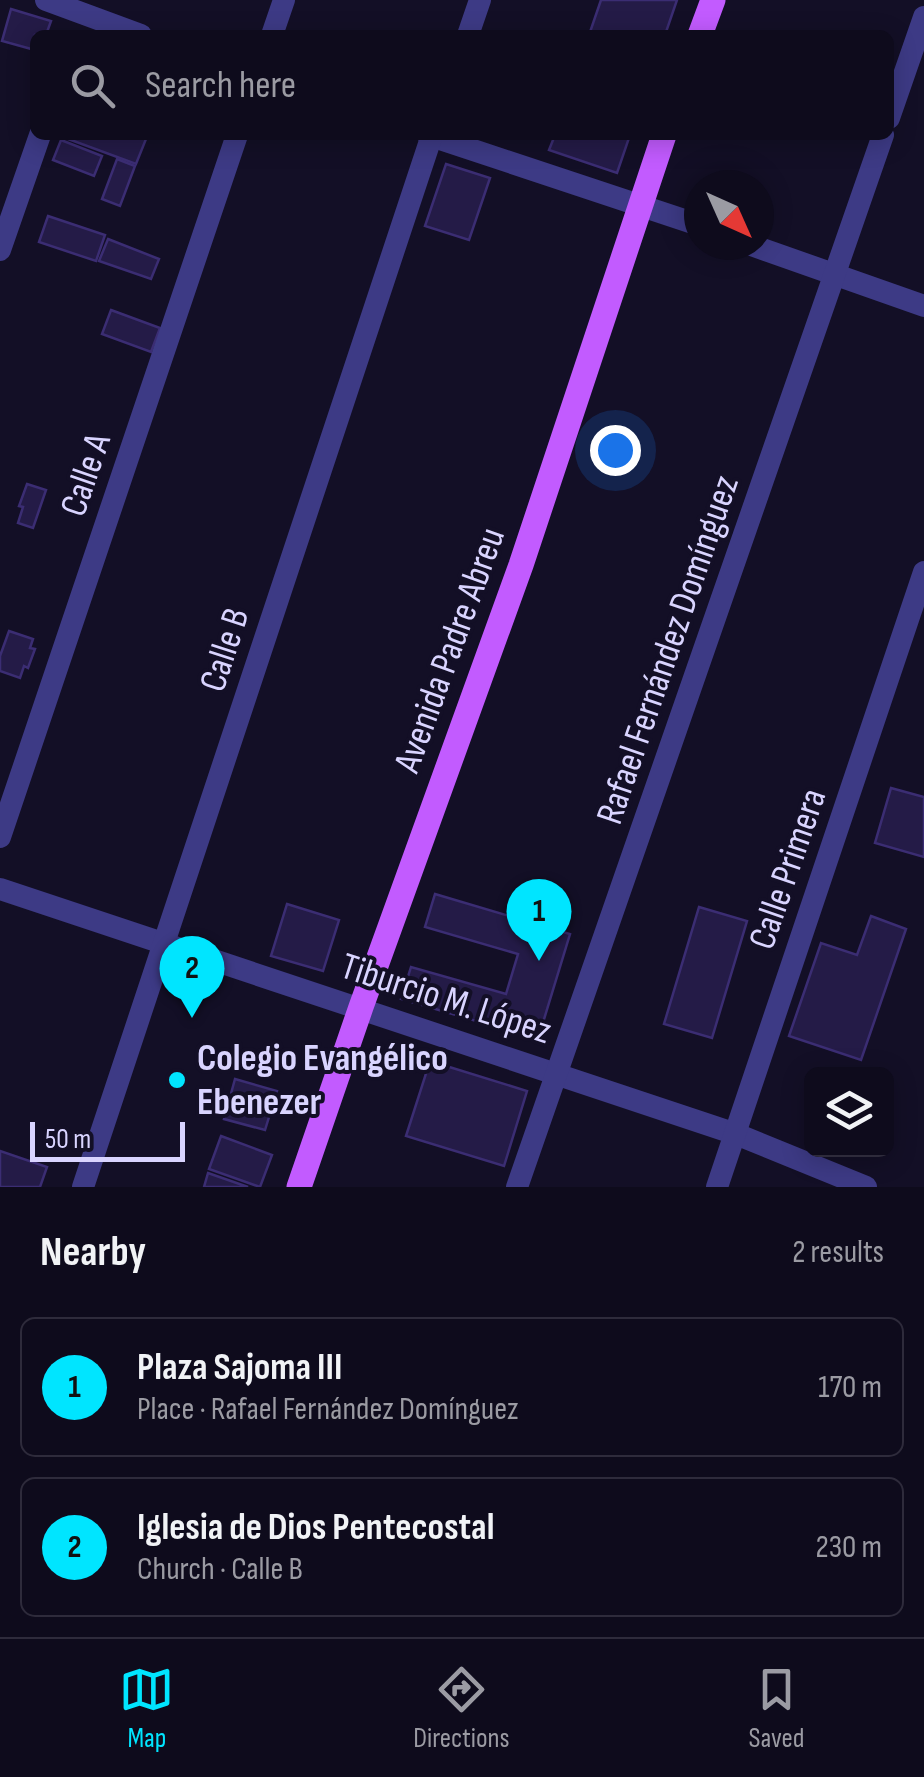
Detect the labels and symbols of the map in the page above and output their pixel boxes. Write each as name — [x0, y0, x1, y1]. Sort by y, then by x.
north arrow — [684, 170, 774, 260]
your location — [590, 425, 641, 476]
street label: Calle A — [51, 427, 121, 522]
street label: Rafael Fernández Domínguez — [587, 470, 749, 830]
street label: Avenida Padre Abreu — [385, 522, 515, 779]
street label: Calle B — [191, 603, 259, 697]
street label: Calle Primera — [740, 783, 836, 955]
pin: 1 — [506, 878, 572, 961]
pin: 2 — [160, 936, 224, 1018]
street label: Tiburcio M. López — [335, 944, 557, 1054]
place label: Colegio Evangélico Ebenezer — [197, 1036, 448, 1125]
marker: Colegio Evangélico Ebenezer — [166, 1069, 188, 1091]
scale bar — [30, 1117, 185, 1162]

